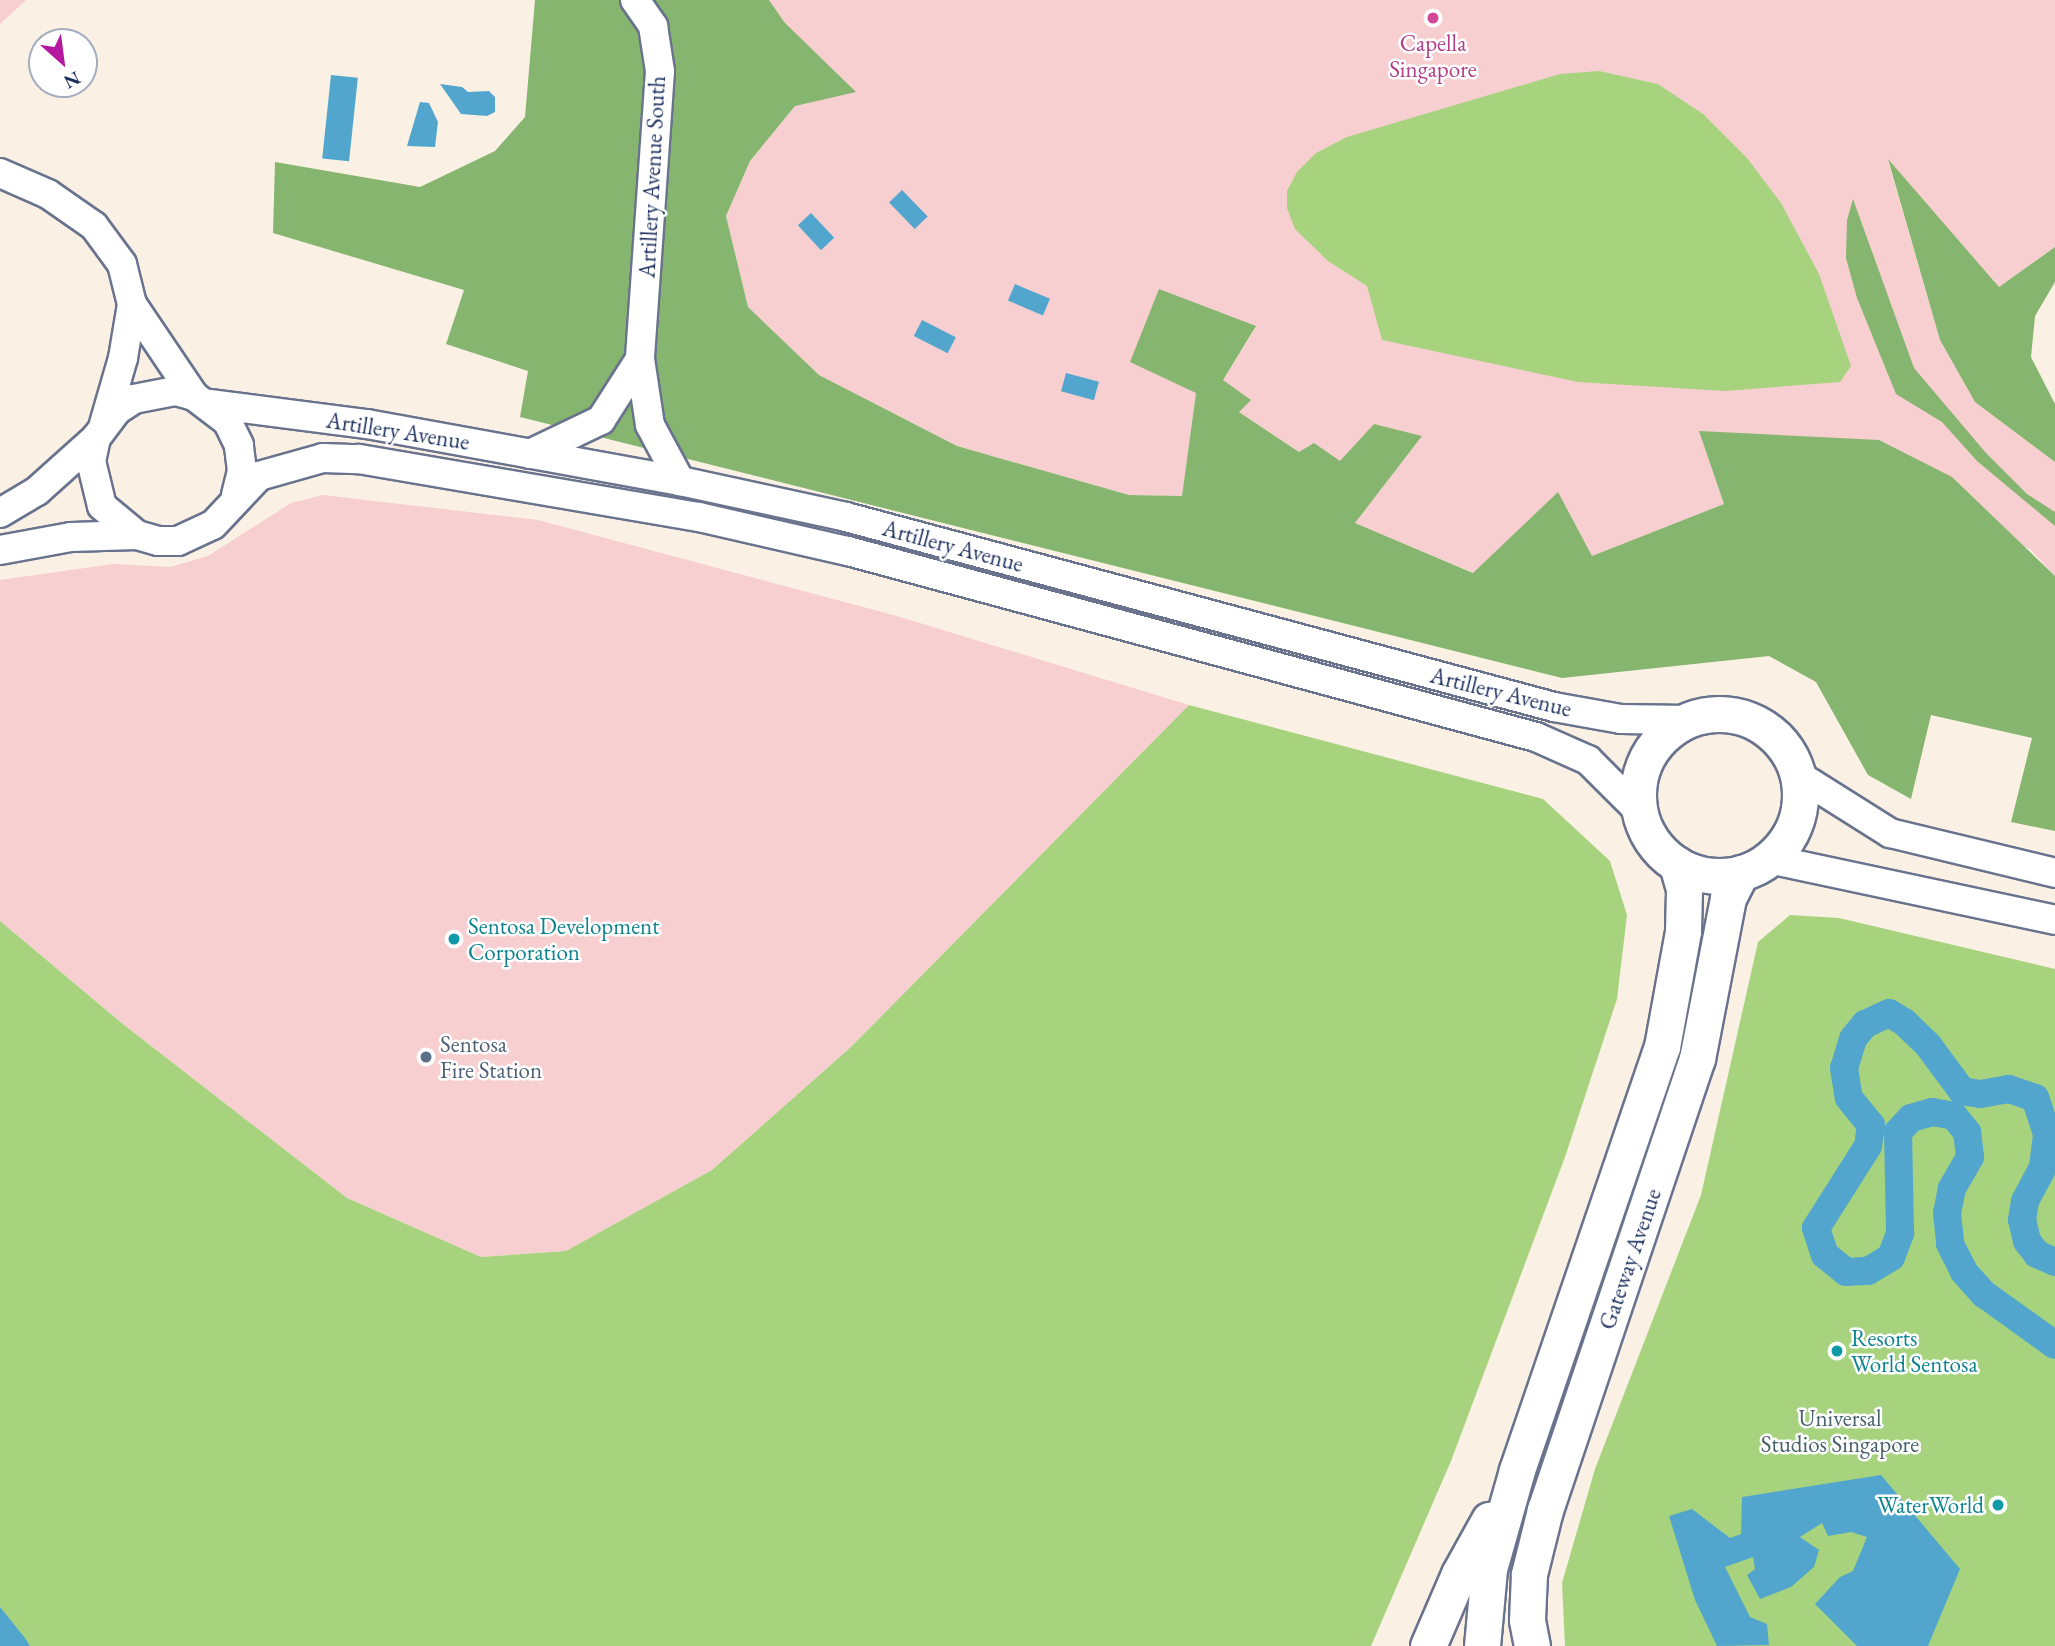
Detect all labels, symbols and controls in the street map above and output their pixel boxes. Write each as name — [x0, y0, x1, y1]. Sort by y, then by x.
marker: Capella Singapore — [1425, 10, 1441, 26]
north arrow — [28, 28, 98, 98]
place label: Capella Singapore — [1389, 29, 1477, 83]
text: N — [59, 66, 85, 95]
street label: Artillery Avenue South — [633, 75, 671, 279]
street label: Artillery Avenue — [324, 406, 472, 456]
street label: Artillery Avenue — [879, 514, 1027, 578]
street label: Artillery Avenue — [1427, 661, 1575, 723]
place label: Sentosa Development Corporation — [468, 912, 659, 966]
marker: Sentosa Development Corporation — [446, 931, 462, 947]
place label: Sentosa Fire Station — [440, 1030, 542, 1084]
marker: Sentosa Fire Station — [418, 1049, 434, 1065]
street label: Gateway Avenue — [1593, 1185, 1667, 1333]
place label: Resorts World Sentosa — [1851, 1324, 1978, 1378]
marker: Resorts World Sentosa — [1829, 1343, 1845, 1359]
park label: Universal Studios Singapore — [1761, 1404, 1919, 1458]
place label: WaterWorld — [1877, 1491, 1984, 1519]
marker: WaterWorld — [1990, 1497, 2006, 1513]

